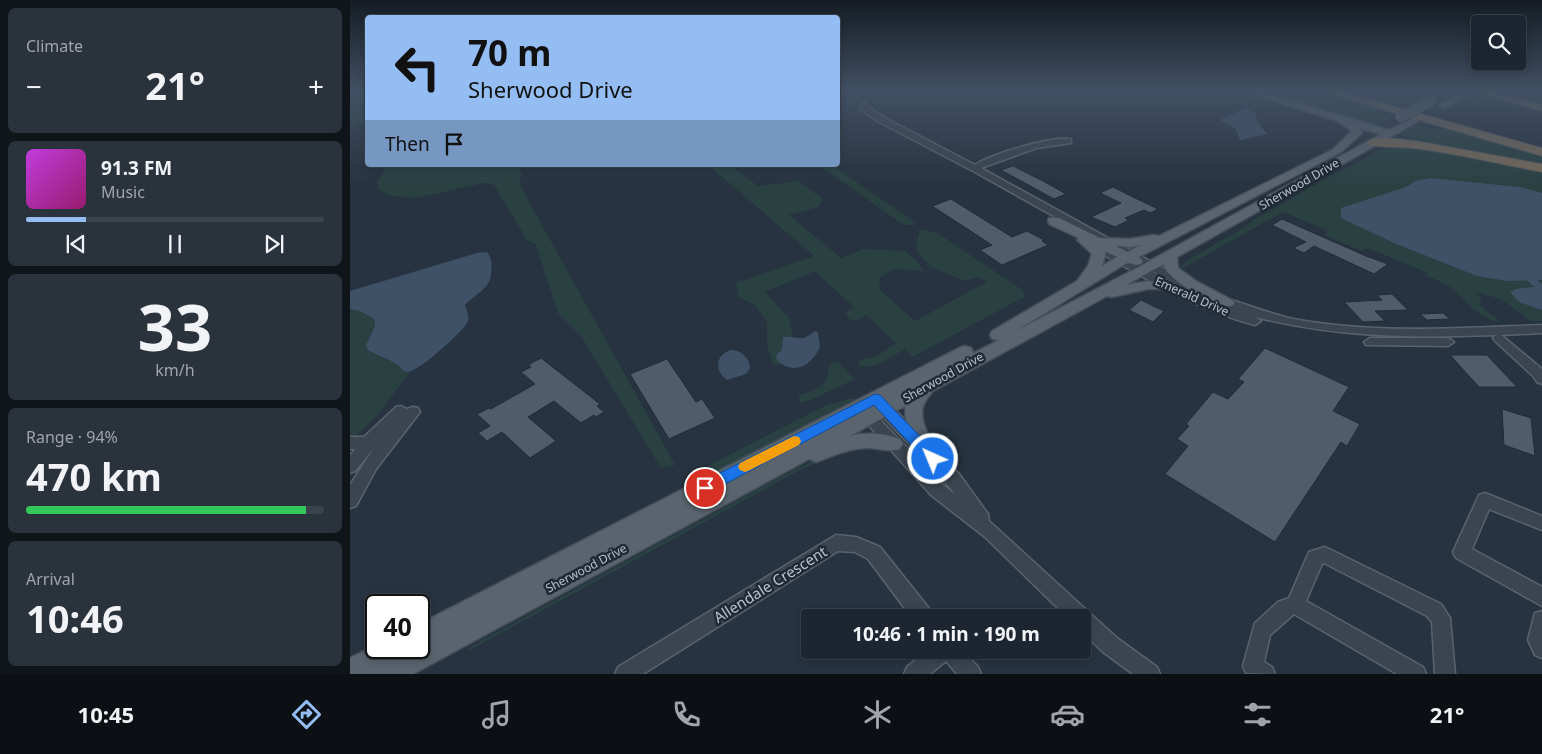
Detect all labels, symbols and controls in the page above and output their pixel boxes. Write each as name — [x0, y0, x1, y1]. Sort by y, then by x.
map controls — [1471, 15, 1526, 70]
button: search — [1471, 15, 1526, 70]
text: 70 m — [468, 29, 551, 76]
text: Climate — [26, 35, 83, 57]
icon: left — [385, 35, 450, 100]
text: 21° — [145, 59, 205, 111]
text: − — [26, 67, 42, 105]
text: + — [308, 67, 324, 105]
text: Sherwood Drive — [468, 74, 633, 104]
icon: arrive — [440, 130, 468, 158]
text: Then — [385, 131, 430, 157]
street label: Sherwood Drive — [1256, 154, 1342, 214]
text: 91.3 FM — [101, 155, 172, 181]
text: Music — [101, 181, 145, 203]
icon: previous — [62, 230, 90, 258]
icon: pause — [161, 230, 189, 258]
icon: next — [260, 230, 288, 258]
street label: Emerald Drive — [1152, 272, 1232, 320]
text: 33 — [138, 282, 212, 370]
street label: Sherwood Drive — [900, 348, 987, 406]
text: km/h — [155, 359, 195, 381]
text: Range · 94% — [26, 426, 118, 448]
position arrow — [906, 432, 958, 484]
text: 470 km — [26, 450, 162, 502]
pin — [684, 467, 726, 509]
icon: arrive — [691, 474, 719, 502]
street label: Sherwood Drive — [542, 539, 630, 597]
street label: Allendale Crescent — [709, 541, 831, 627]
text: Arrival — [26, 568, 75, 590]
text: 10:46 — [26, 592, 124, 644]
speed limit sign: 40 — [365, 594, 430, 659]
text: 10:46 · 1 min · 190 m — [852, 621, 1040, 647]
icon: directions — [289, 697, 324, 732]
icon: music — [479, 697, 514, 732]
icon: phone — [669, 697, 704, 732]
icon: climate — [860, 697, 895, 732]
icon: car — [1050, 697, 1085, 732]
icon: filters — [1240, 697, 1275, 732]
text: 10:45 — [78, 699, 134, 729]
text: 21° — [1430, 699, 1464, 729]

